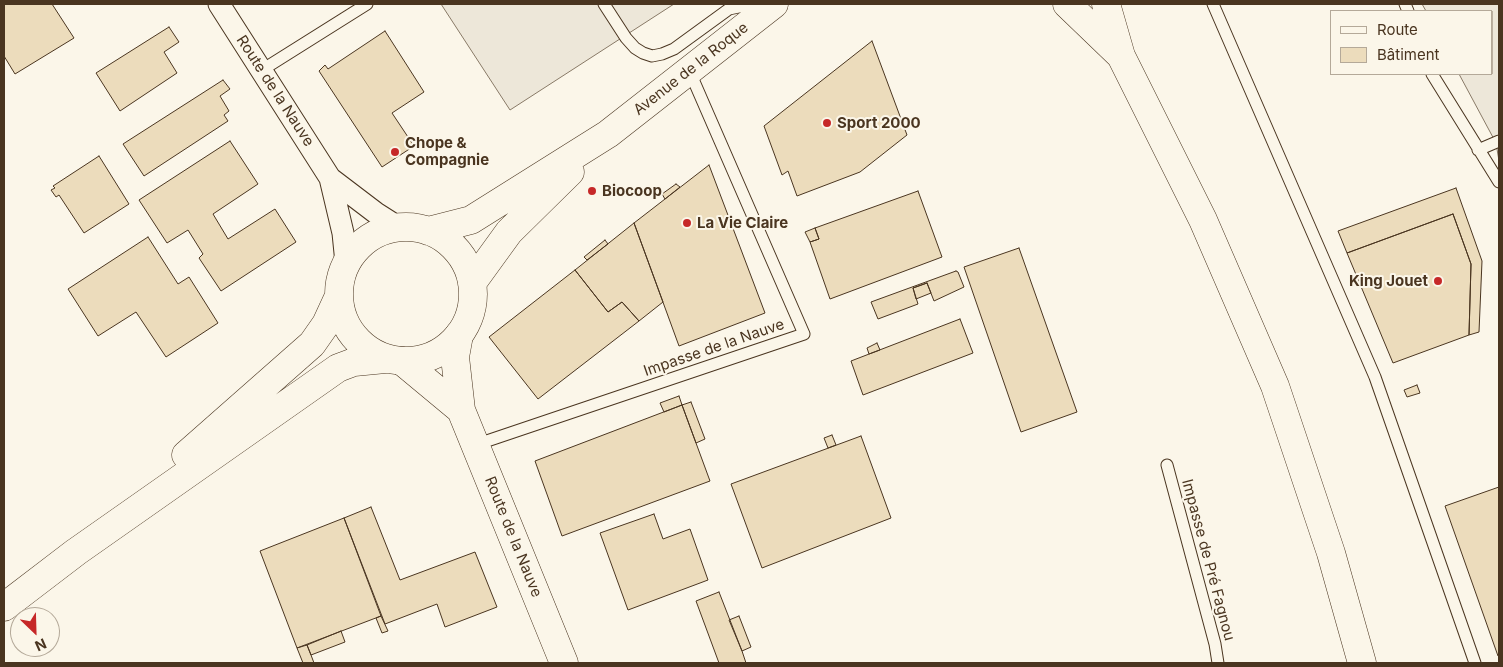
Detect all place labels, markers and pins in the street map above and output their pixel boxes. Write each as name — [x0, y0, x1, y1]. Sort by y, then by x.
place label: Sport 2000 — [837, 114, 921, 132]
marker: Sport 2000 — [821, 117, 833, 129]
place label: Chope & Compagnie — [405, 134, 489, 169]
marker: Chope & Compagnie — [389, 146, 401, 158]
place label: Biocoop — [602, 182, 662, 200]
marker: Biocoop — [586, 185, 598, 197]
place label: La Vie Claire — [697, 214, 788, 232]
marker: La Vie Claire — [681, 217, 693, 229]
place label: King Jouet — [1349, 272, 1428, 290]
marker: King Jouet — [1432, 275, 1444, 287]

